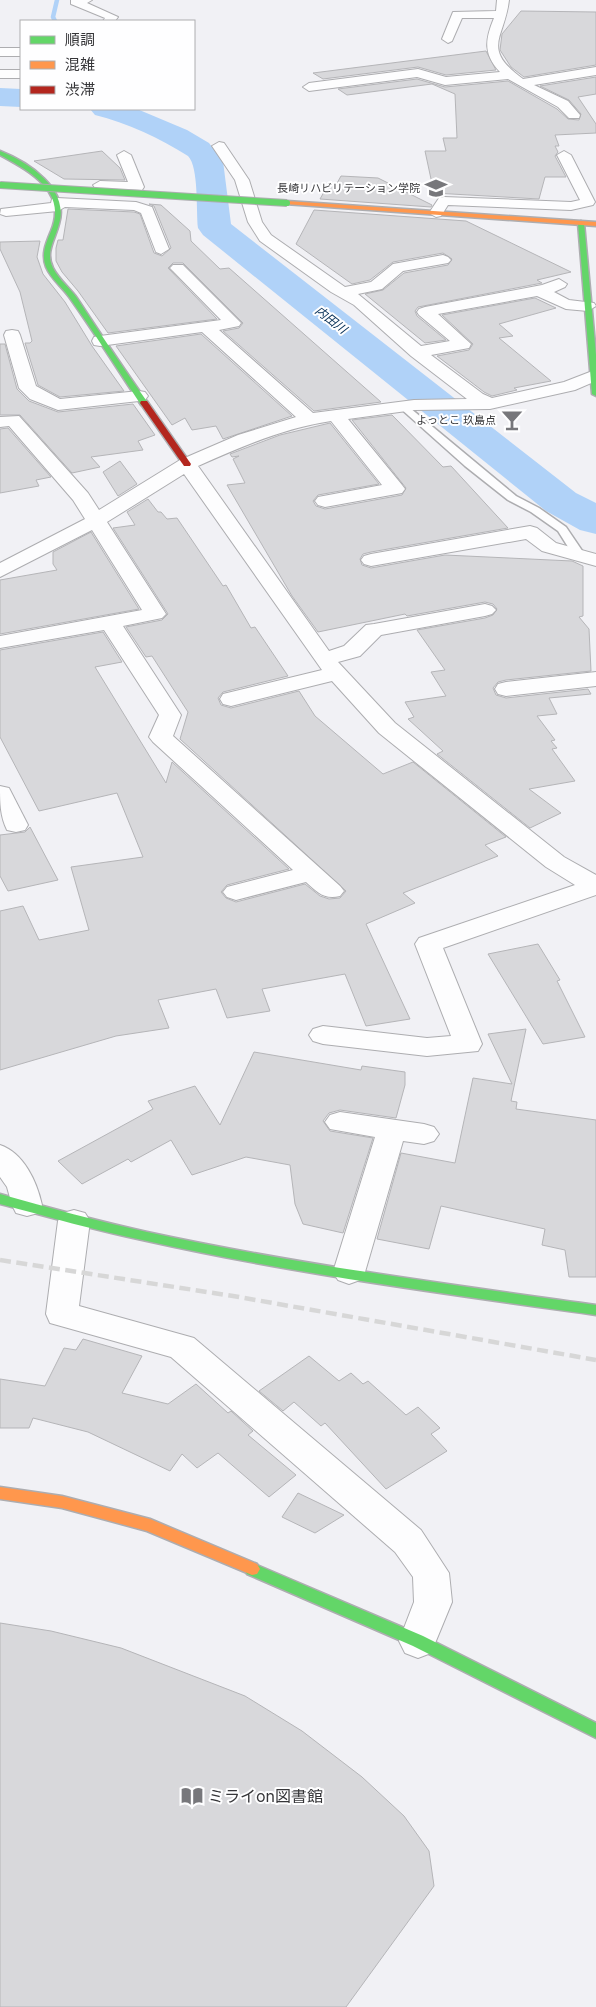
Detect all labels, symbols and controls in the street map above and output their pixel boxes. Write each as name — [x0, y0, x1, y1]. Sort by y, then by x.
legend — [20, 20, 195, 110]
text: 順調 — [65, 30, 95, 49]
text: 混雑 — [65, 55, 95, 74]
text: 渋滞 — [65, 80, 95, 99]
school or university icon: 長崎リハビリテーション学院 — [423, 175, 449, 201]
place label: 長崎リハビリテーション学院 — [277, 181, 420, 195]
water label: 内田川 — [313, 303, 352, 338]
bar icon: よっとこ 玖島点 — [499, 407, 525, 433]
place label: よっとこ 玖島点 — [416, 413, 496, 427]
library icon: ミライon図書館 — [179, 1783, 205, 1809]
place label: ミライon図書館 — [208, 1786, 323, 1806]

